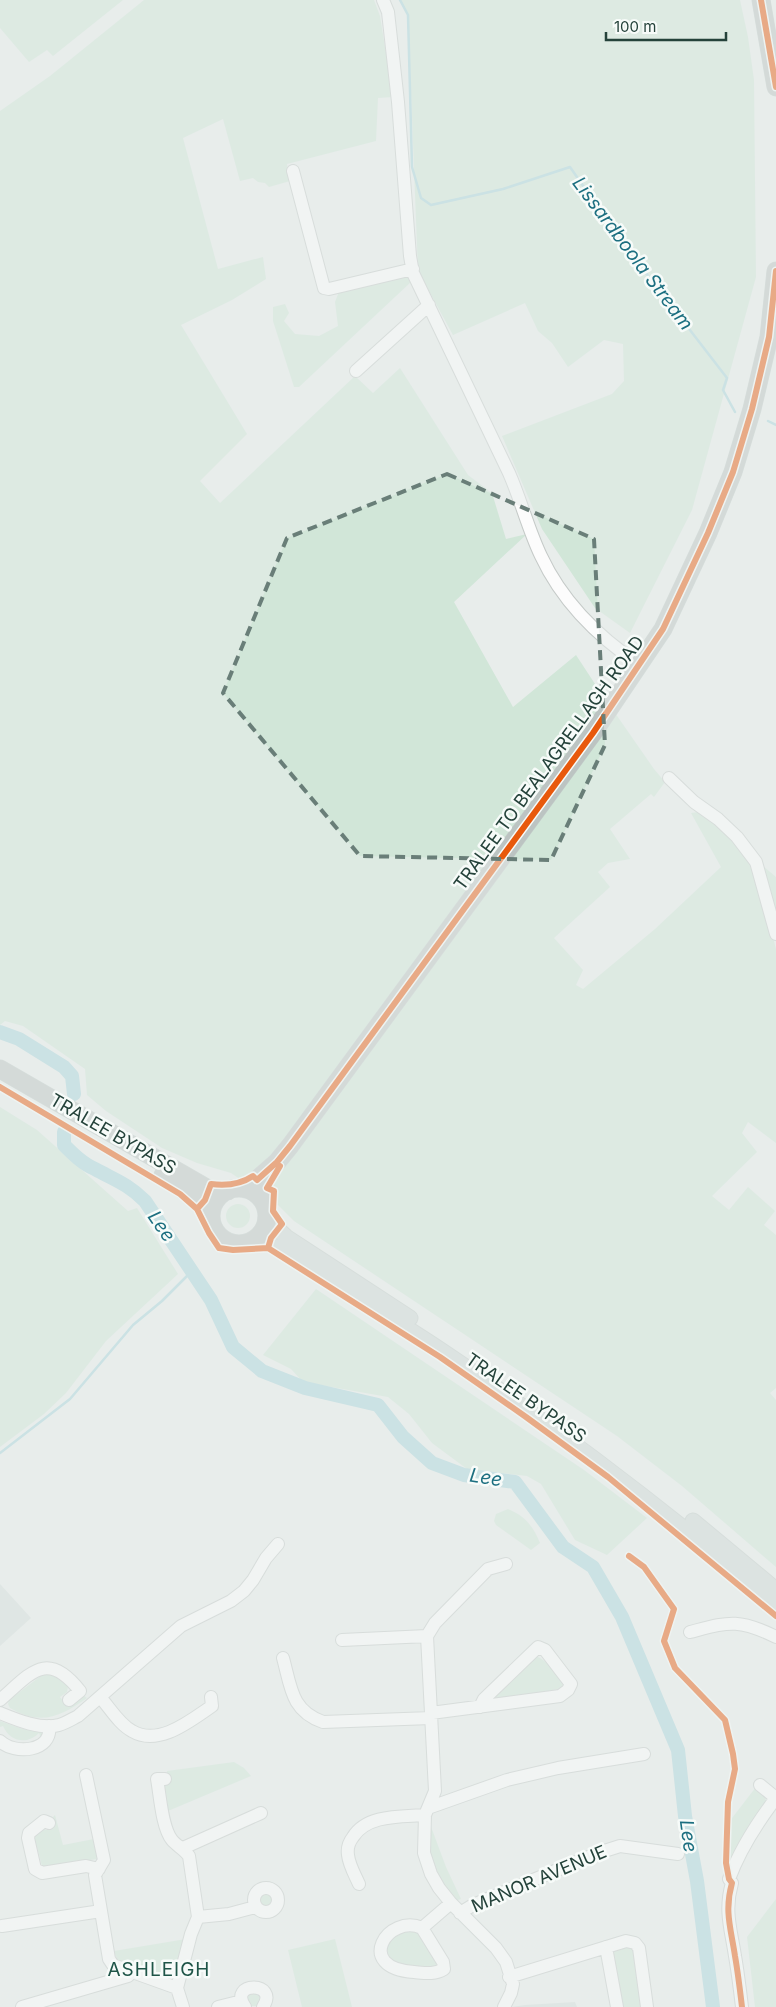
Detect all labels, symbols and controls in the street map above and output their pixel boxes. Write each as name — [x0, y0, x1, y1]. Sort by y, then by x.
scale bar — [606, 10, 726, 42]
text: 100 m — [614, 17, 656, 36]
water label: Lissardboola Stream — [567, 172, 698, 335]
street label: TRALEE TO BEALAGRELLAGH ROAD — [449, 631, 648, 894]
street label: TRALEE BYPASS — [46, 1089, 180, 1178]
water label: Lee — [143, 1206, 180, 1246]
street label: TRALEE BYPASS — [462, 1348, 591, 1447]
water label: Lee — [468, 1464, 504, 1491]
water label: Lee — [675, 1818, 702, 1854]
street label: MANOR AVENUE — [468, 1841, 610, 1917]
district label: ASHLEIGH — [108, 1958, 210, 1981]

